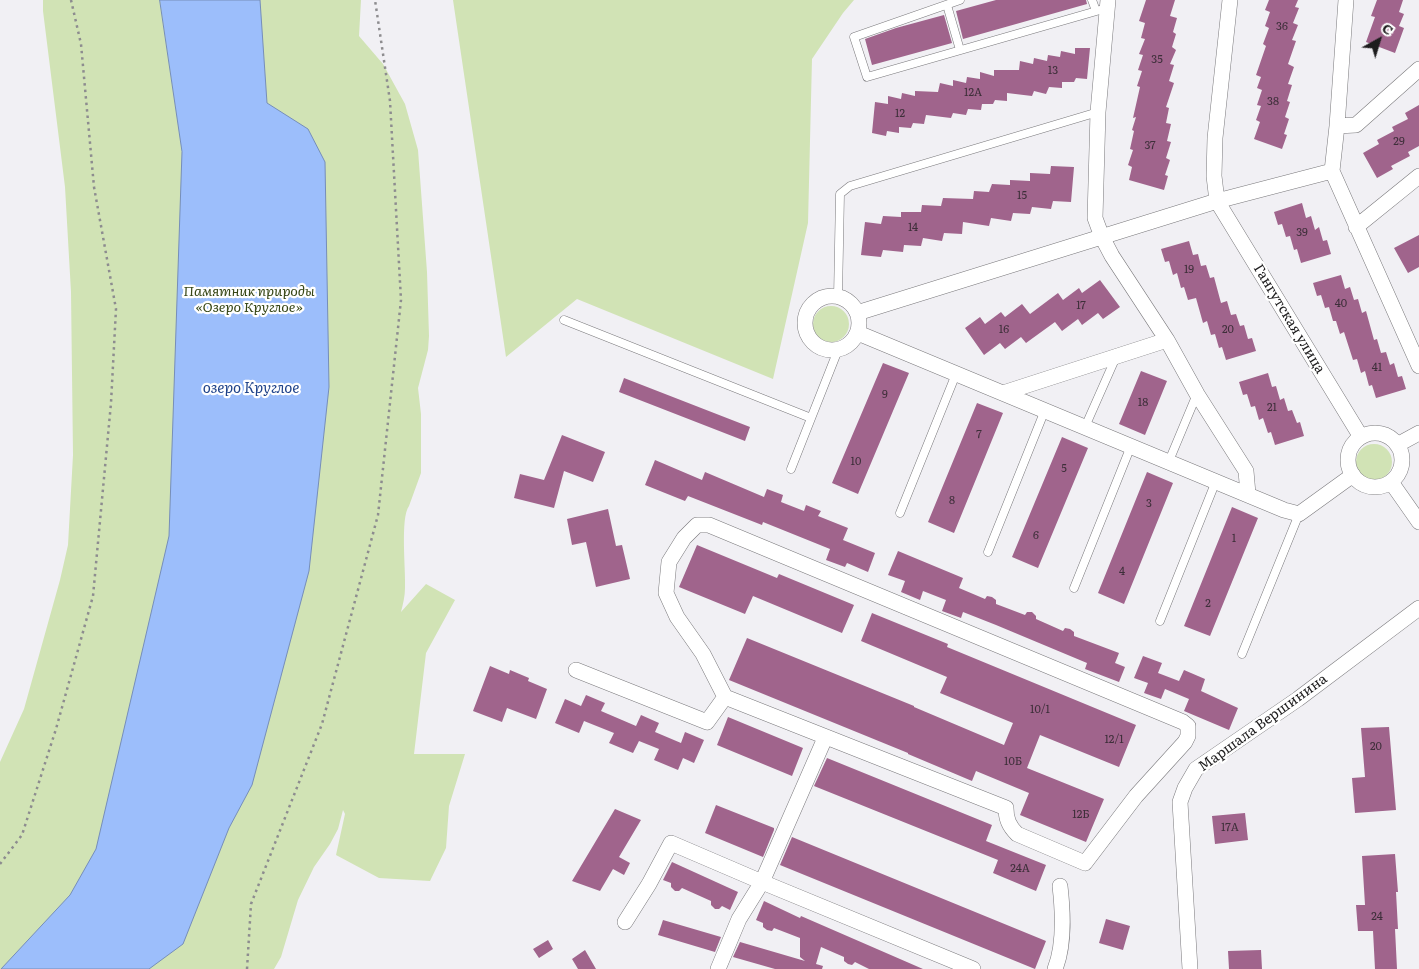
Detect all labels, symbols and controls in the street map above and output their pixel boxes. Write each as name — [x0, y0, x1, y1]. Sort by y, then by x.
north arrow — [1354, 15, 1404, 65]
text: С — [1378, 17, 1399, 39]
house number: 36 — [1276, 20, 1288, 34]
house number: 35 — [1151, 53, 1163, 67]
house number: 13 — [1048, 64, 1058, 78]
house number: 12А — [964, 86, 982, 100]
house number: 38 — [1267, 95, 1279, 109]
house number: 12 — [895, 107, 905, 121]
house number: 29 — [1393, 135, 1405, 149]
house number: 37 — [1144, 139, 1156, 153]
house number: 15 — [1017, 189, 1027, 203]
house number: 14 — [908, 221, 918, 235]
house number: 39 — [1296, 226, 1308, 240]
street label: Гангутская улица — [1250, 261, 1328, 377]
house number: 19 — [1184, 263, 1194, 277]
park label: Памятник природы «Озеро Круглое» — [183, 284, 315, 316]
house number: 40 — [1335, 297, 1347, 311]
house number: 17 — [1076, 299, 1086, 313]
house number: 16 — [999, 323, 1009, 337]
house number: 20 — [1222, 323, 1234, 337]
house number: 41 — [1372, 361, 1382, 375]
water label: озеро Круглое — [203, 380, 299, 398]
house number: 9 — [882, 388, 888, 402]
house number: 18 — [1138, 396, 1148, 410]
house number: 21 — [1267, 401, 1277, 415]
house number: 7 — [976, 428, 982, 442]
house number: 10 — [851, 455, 861, 469]
house number: 5 — [1061, 462, 1067, 476]
house number: 8 — [949, 494, 955, 508]
house number: 3 — [1146, 497, 1152, 511]
house number: 6 — [1033, 529, 1039, 543]
house number: 1 — [1232, 532, 1236, 546]
house number: 4 — [1119, 565, 1125, 579]
house number: 2 — [1205, 597, 1211, 611]
street label: Маршала Вершинина — [1195, 671, 1331, 775]
house number: 10/1 — [1030, 703, 1050, 717]
house number: 12/1 — [1104, 733, 1124, 747]
house number: 20 — [1370, 740, 1382, 754]
house number: 10Б — [1004, 755, 1022, 769]
house number: 12Б — [1072, 808, 1090, 822]
house number: 17А — [1221, 821, 1239, 835]
house number: 24А — [1010, 862, 1030, 876]
house number: 24 — [1371, 910, 1383, 924]

